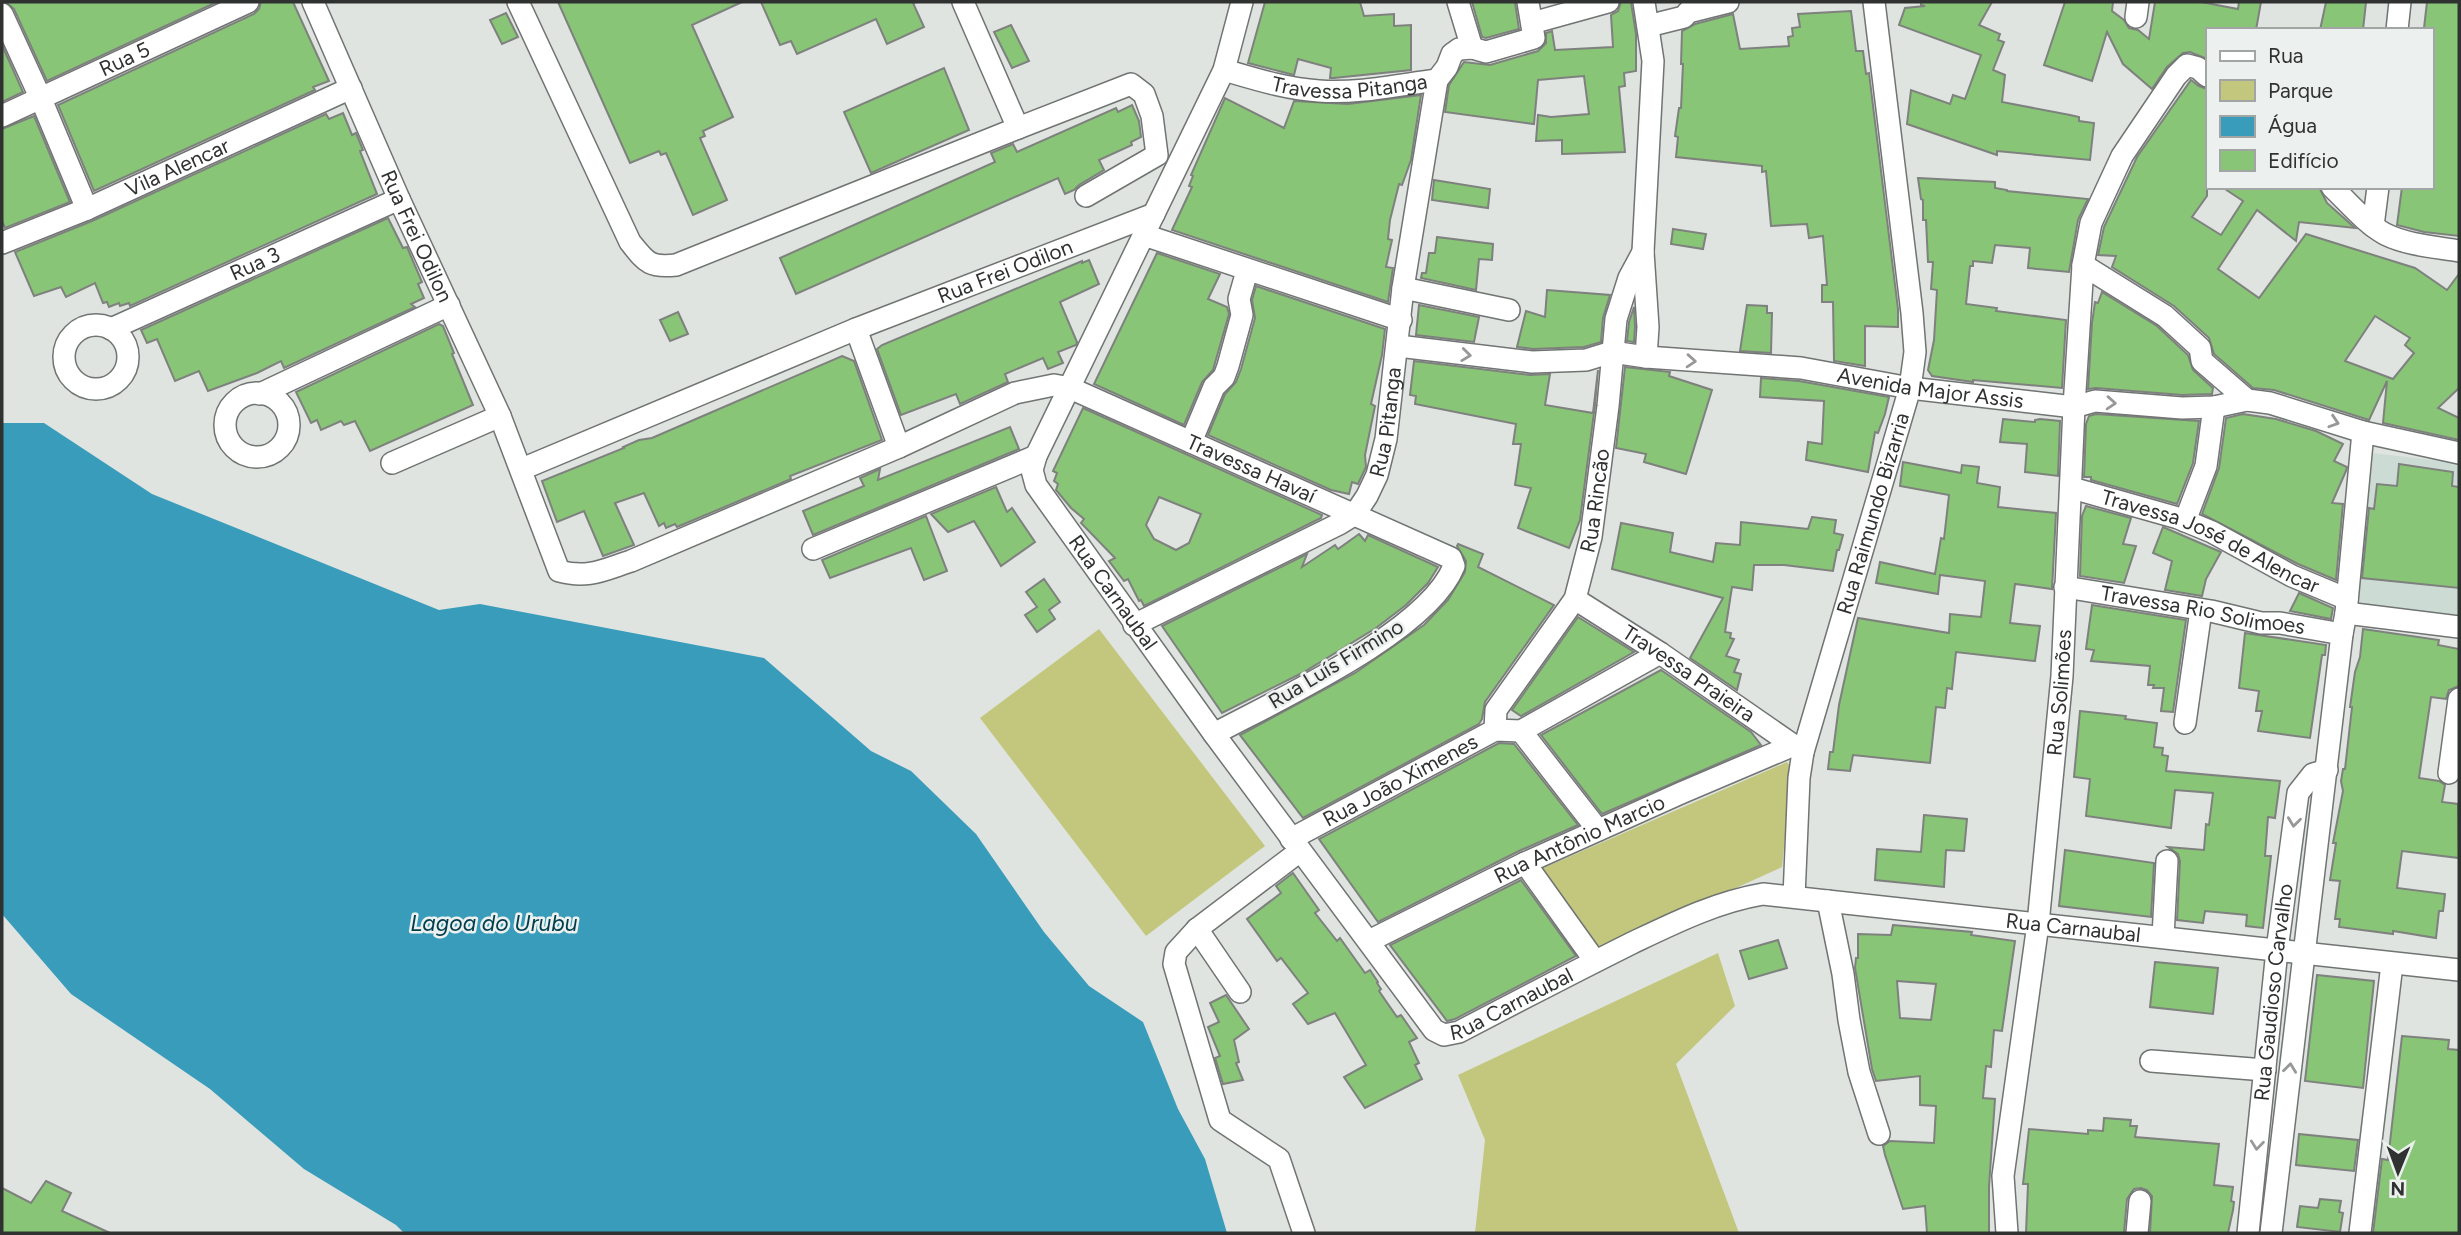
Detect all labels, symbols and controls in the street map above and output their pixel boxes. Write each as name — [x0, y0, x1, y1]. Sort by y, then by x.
legend — [2206, 28, 2433, 189]
street label: Rua 5 — [95, 36, 154, 81]
text: Rua — [2268, 43, 2304, 68]
street label: Travessa Pitanga — [1269, 68, 1429, 104]
text: Parque — [2268, 78, 2333, 103]
text: Água — [2268, 113, 2317, 138]
street label: Vila Alencar — [121, 133, 233, 202]
text: Edifício — [2268, 148, 2339, 173]
street label: Rua Frei Odilon — [376, 166, 458, 306]
street label: Rua Frei Odilon — [934, 234, 1076, 308]
street label: Rua 3 — [226, 241, 284, 286]
one-way arrow — [1460, 348, 1471, 363]
one-way arrow — [1686, 353, 1697, 368]
street label: Avenida Major Assis — [1835, 362, 2025, 413]
street label: Rua Pitanga — [1364, 366, 1406, 480]
one-way arrow — [2105, 395, 2116, 410]
street label: Rua Raimundo Bizarria — [1831, 410, 1914, 617]
one-way arrow — [2328, 414, 2340, 429]
street label: Travessa Havaí — [1183, 429, 1321, 508]
street label: Rua Rincão — [1574, 447, 1614, 555]
street label: Travessa José de Alencar — [2099, 484, 2323, 598]
street label: Rua Carnaubal — [1064, 530, 1163, 655]
street label: Travessa Rio Solimoes — [2099, 580, 2307, 639]
street label: Rua Luís Firmino — [1264, 613, 1408, 714]
street label: Travessa Praieira — [1618, 619, 1760, 727]
street label: Rua Solimões — [2041, 629, 2076, 757]
street label: Rua João Ximenes — [1318, 729, 1482, 832]
street label: Rua Antônio Marcio — [1490, 789, 1669, 888]
one-way arrow — [2286, 816, 2301, 828]
street label: Rua Gaudioso Carvalho — [2249, 882, 2298, 1102]
street label: Rua Carnaubal — [2004, 908, 2142, 947]
water label: Lagoa do Urubu — [410, 909, 578, 937]
street label: Rua Carnaubal — [1448, 962, 1577, 1046]
one-way arrow — [2282, 1062, 2297, 1073]
north arrow — [2363, 1137, 2433, 1207]
one-way arrow — [2250, 1140, 2265, 1151]
text: N — [2390, 1177, 2405, 1200]

